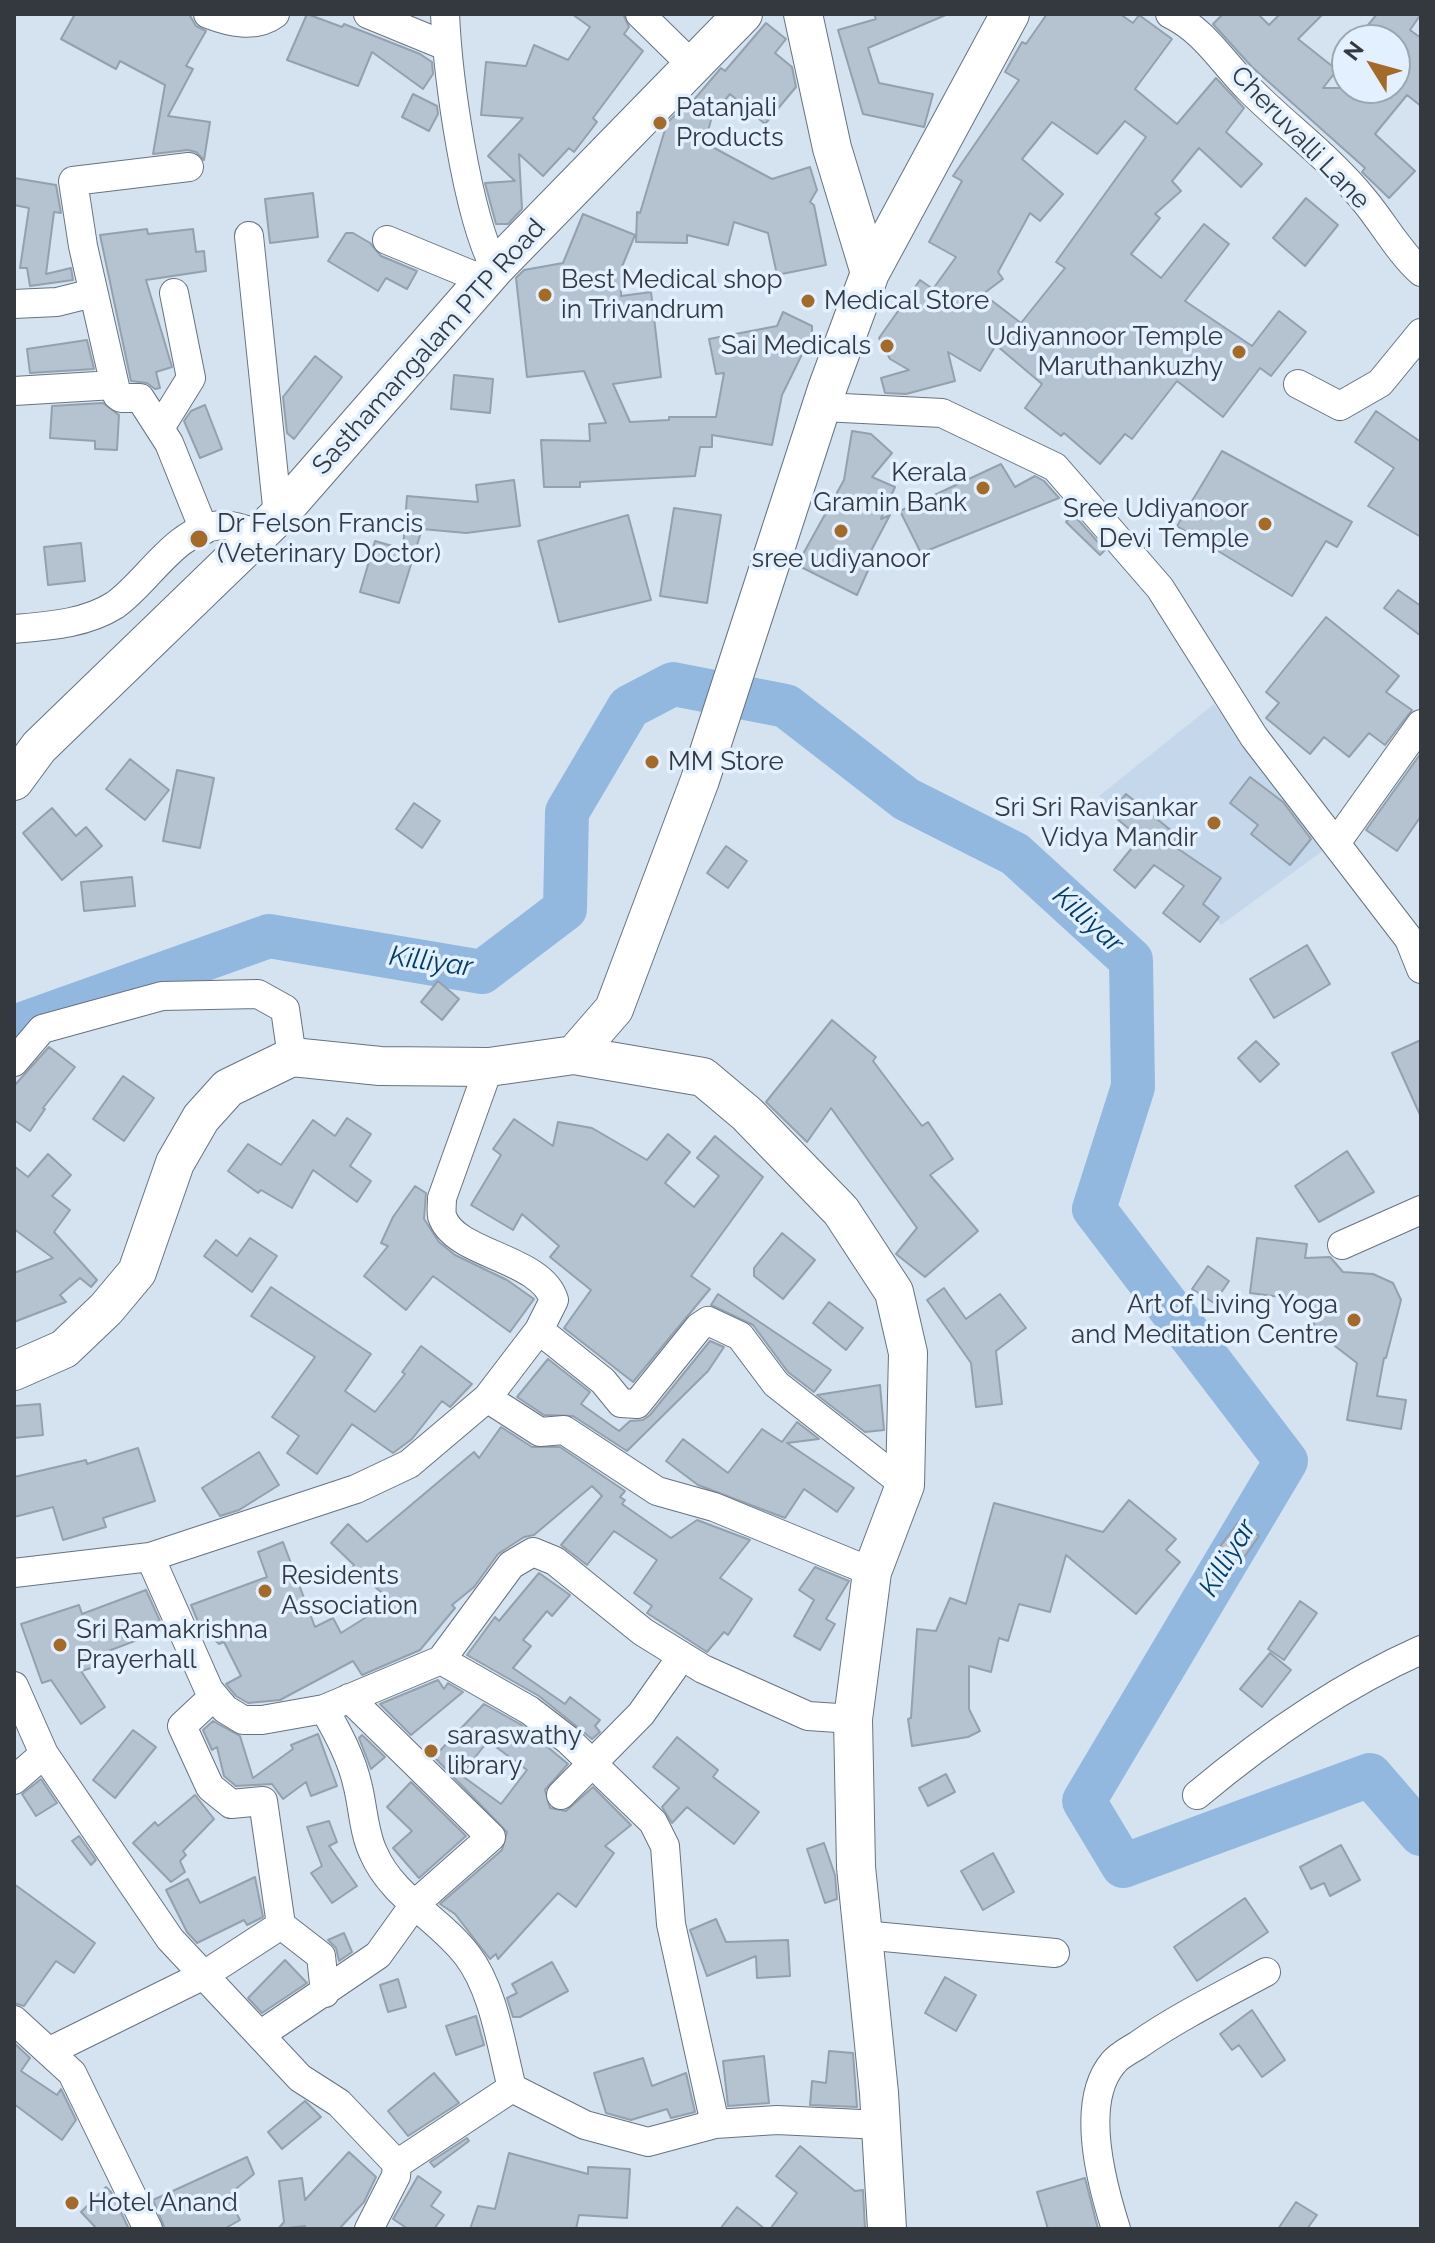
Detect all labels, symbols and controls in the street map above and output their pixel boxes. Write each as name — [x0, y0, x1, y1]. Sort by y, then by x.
north arrow — [1331, 24, 1411, 104]
text: N — [1338, 36, 1369, 65]
street label: Cheruvalli Lane — [1224, 60, 1376, 216]
place label: Patanjali Products — [676, 92, 784, 154]
marker: Patanjali Products — [651, 114, 669, 132]
street label: Sasthamangalam PTP Road — [306, 213, 552, 481]
place label: Best Medical shop in Trivandrum — [561, 264, 783, 326]
place label: Medical Store — [824, 285, 989, 317]
marker: Best Medical shop in Trivandrum — [536, 286, 554, 304]
marker: Medical Store — [799, 292, 817, 310]
place label: Udiyannoor Temple Maruthankuzhy — [986, 321, 1223, 382]
place label: Sai Medicals — [721, 330, 871, 362]
marker: Sai Medicals — [878, 337, 896, 355]
marker: Udiyannoor Temple Maruthankuzhy — [1230, 343, 1248, 361]
place label: Kerala Gramin Bank — [813, 457, 967, 518]
marker: Kerala Gramin Bank — [974, 479, 992, 497]
place label: Sree Udiyanoor Devi Temple — [1063, 493, 1249, 554]
place label: Dr Felson Francis (Veterinary Doctor) — [217, 508, 441, 570]
marker: Sree Udiyanoor Devi Temple — [1256, 515, 1274, 533]
marker: sree udiyanoor — [832, 522, 850, 540]
marker: Dr Felson Francis (Veterinary Doctor) — [188, 528, 210, 550]
place label: sree udiyanoor — [752, 543, 930, 575]
place label: MM Store — [668, 746, 784, 778]
marker: MM Store — [643, 753, 661, 771]
place label: Sri Sri Ravisankar Vidya Mandir — [995, 792, 1198, 854]
marker: Sri Sri Ravisankar Vidya Mandir — [1205, 814, 1223, 832]
water label: Killiyar — [1046, 879, 1130, 961]
water label: Killiyar — [387, 940, 475, 984]
place label: Art of Living Yoga and Meditation Centre — [1071, 1289, 1338, 1350]
marker: Art of Living Yoga and Meditation Centre — [1345, 1311, 1363, 1329]
water label: Killiyar — [1192, 1513, 1264, 1603]
place label: Residents Association — [281, 1560, 418, 1622]
marker: Residents Association — [256, 1582, 274, 1600]
place label: Sri Ramakrishna Prayerhall — [76, 1614, 268, 1676]
marker: Sri Ramakrishna Prayerhall — [51, 1636, 69, 1654]
place label: saraswathy library — [447, 1720, 582, 1782]
marker: saraswathy library — [422, 1742, 440, 1760]
place label: Hotel Anand — [88, 2187, 238, 2219]
marker: Hotel Anand — [63, 2194, 81, 2212]

